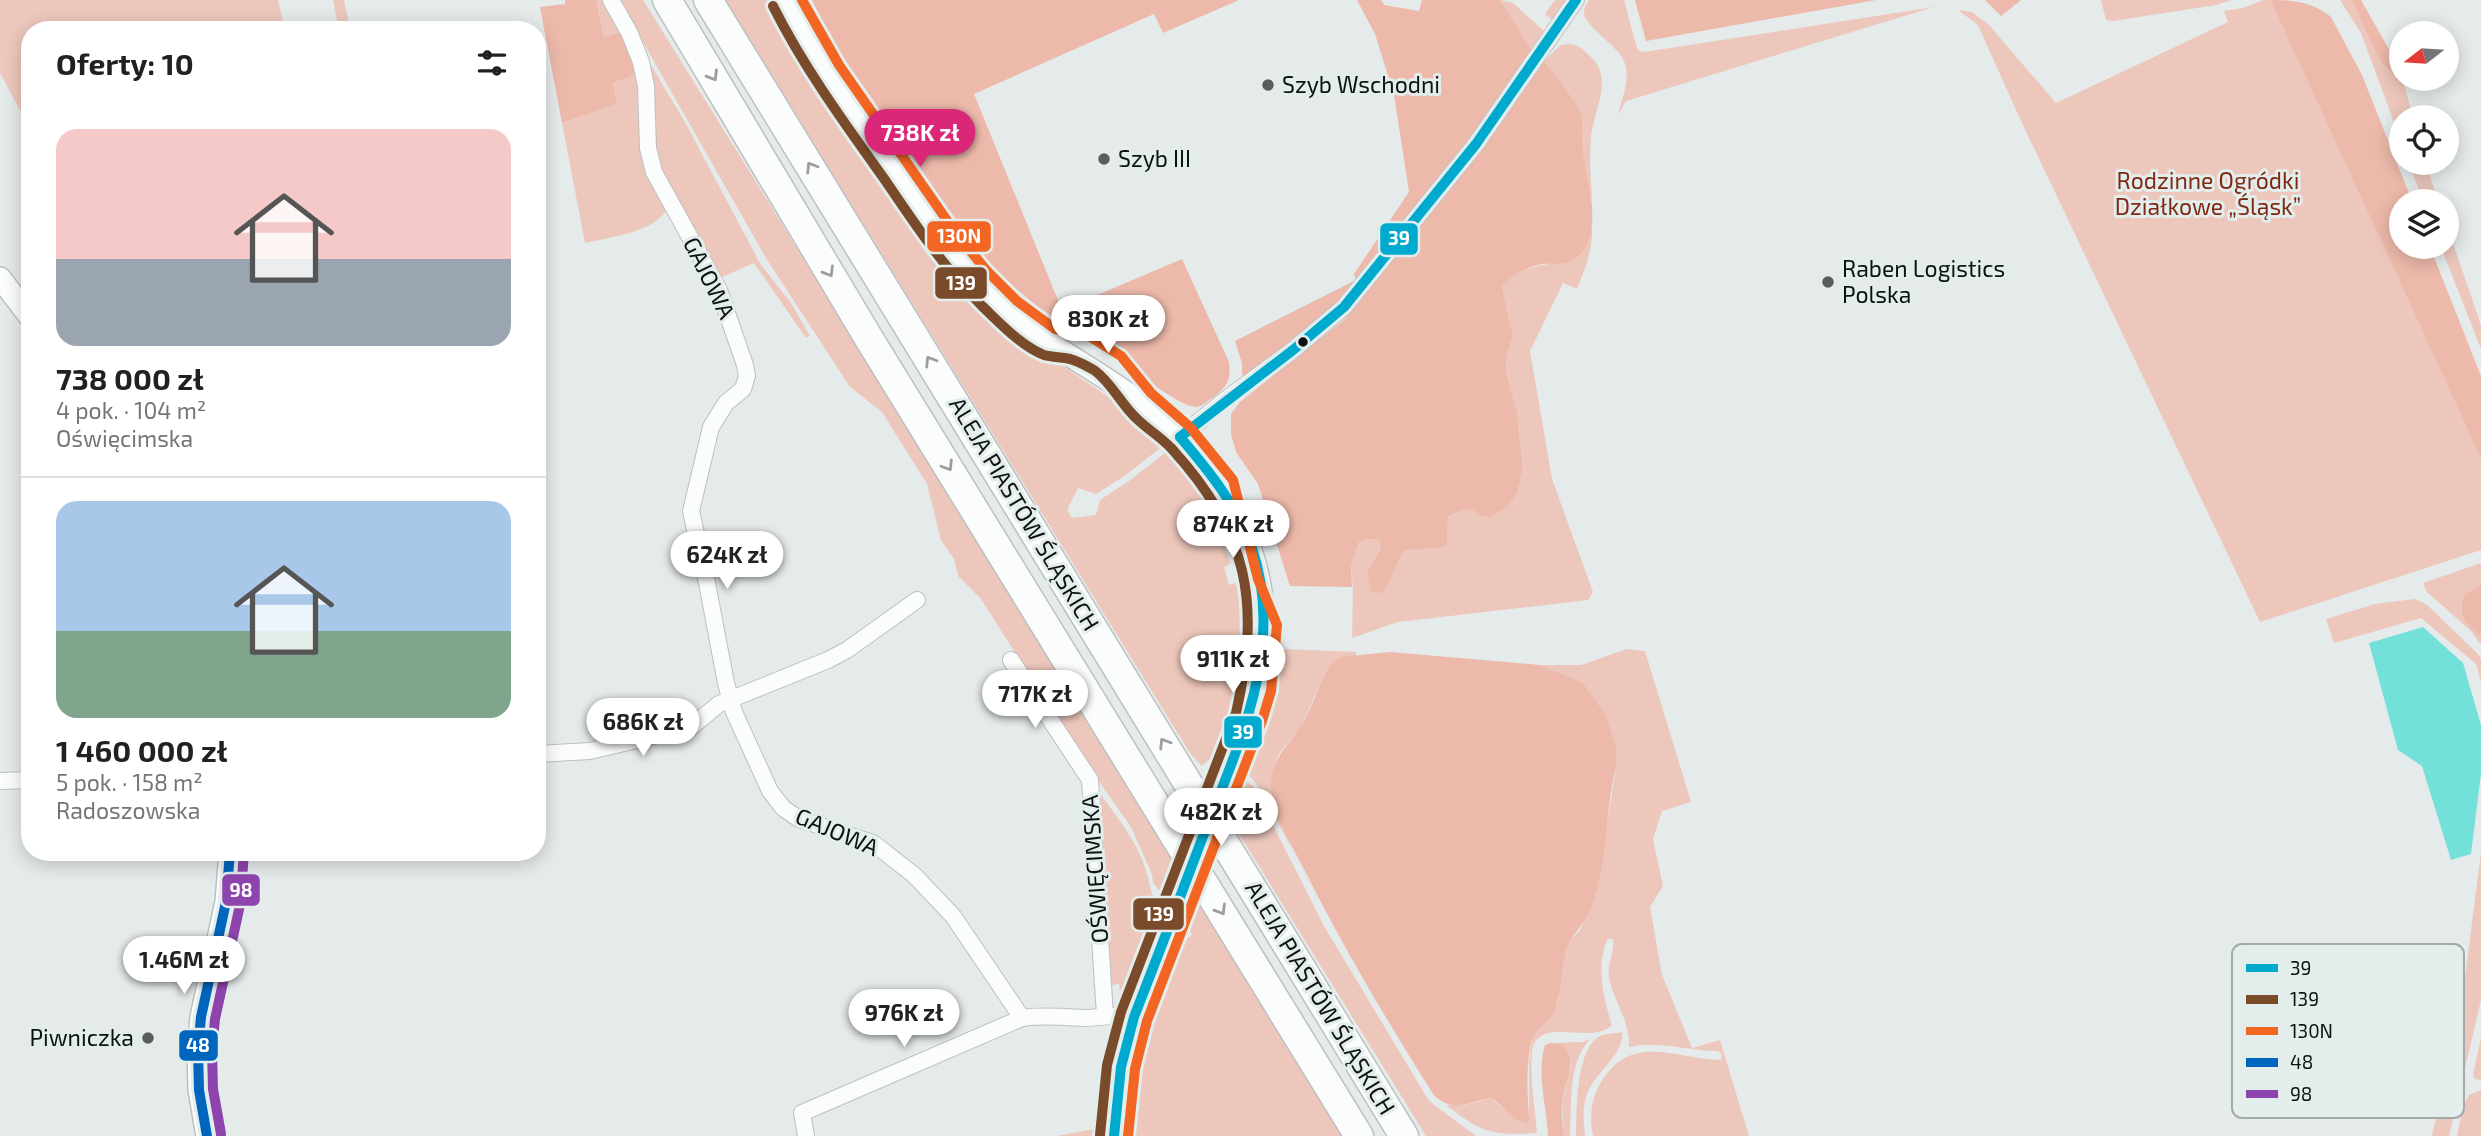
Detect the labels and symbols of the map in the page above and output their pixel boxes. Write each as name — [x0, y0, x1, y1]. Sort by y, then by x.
north arrow — [2389, 21, 2459, 91]
one-way arrow — [704, 69, 717, 82]
place label: Szyb Wschodni — [1282, 70, 1440, 98]
marker: Szyb Wschodni — [1260, 77, 1276, 93]
pin: 738K zł — [855, 110, 985, 169]
place label: Szyb III — [1118, 144, 1191, 172]
marker: Szyb III — [1096, 151, 1112, 167]
one-way arrow — [807, 162, 820, 175]
park label: Rodzinne Ogródki Działkowe „Śląsk” — [2115, 166, 2301, 220]
line badge: 130N — [926, 220, 992, 253]
line badge: 39 — [1379, 222, 1419, 256]
text: 130N — [937, 224, 981, 247]
text: 39 — [1388, 226, 1410, 249]
street label: GAJOWA — [678, 232, 742, 324]
place label: Raben Logistics Polska — [1842, 254, 2005, 308]
one-way arrow — [821, 264, 834, 277]
line badge: 139 — [934, 266, 988, 300]
text: 139 — [946, 271, 976, 294]
marker: Raben Logistics Polska — [1820, 274, 1836, 290]
pin: 830K zł — [1043, 296, 1173, 355]
unlabelled marker — [1296, 335, 1310, 349]
one-way arrow — [925, 356, 938, 369]
street label: ALEJA PIASTÓW ŚLĄSKICH — [944, 392, 1106, 635]
one-way arrow — [940, 458, 953, 471]
pin: 874K zł — [1168, 500, 1298, 560]
pin: 624K zł — [662, 532, 792, 591]
pin: 911K zł — [1168, 636, 1298, 695]
pin: 717K zł — [970, 670, 1100, 730]
pin: 686K zł — [578, 698, 708, 758]
line badge: 39 — [1223, 715, 1263, 749]
text: 39 — [1232, 720, 1254, 743]
one-way arrow — [1160, 738, 1173, 751]
pin: 482K zł — [1156, 788, 1286, 848]
street label: OŚWIĘCIMSKA — [1075, 793, 1113, 944]
street label: GAJOWA — [792, 801, 884, 861]
line badge: 98 — [221, 873, 261, 907]
street label: ALEJA PIASTÓW ŚLĄSKICH — [1240, 876, 1402, 1119]
text: 98 — [229, 878, 253, 901]
line badge: 139 — [1132, 897, 1185, 931]
text: 139 — [1144, 902, 1174, 925]
one-way arrow — [1212, 903, 1225, 916]
pin: 1.46M zł — [112, 936, 256, 996]
legend — [2232, 944, 2464, 1118]
text: 39 — [2290, 956, 2311, 979]
text: 139 — [2290, 987, 2319, 1010]
pin: 976K zł — [839, 990, 969, 1049]
text: 130N — [2290, 1019, 2333, 1042]
place label: Piwniczka — [29, 1023, 134, 1051]
line badge: 48 — [178, 1029, 219, 1062]
marker: Piwniczka — [140, 1030, 156, 1046]
text: 48 — [186, 1033, 210, 1056]
text: 48 — [2290, 1050, 2313, 1073]
text: 98 — [2290, 1082, 2312, 1105]

